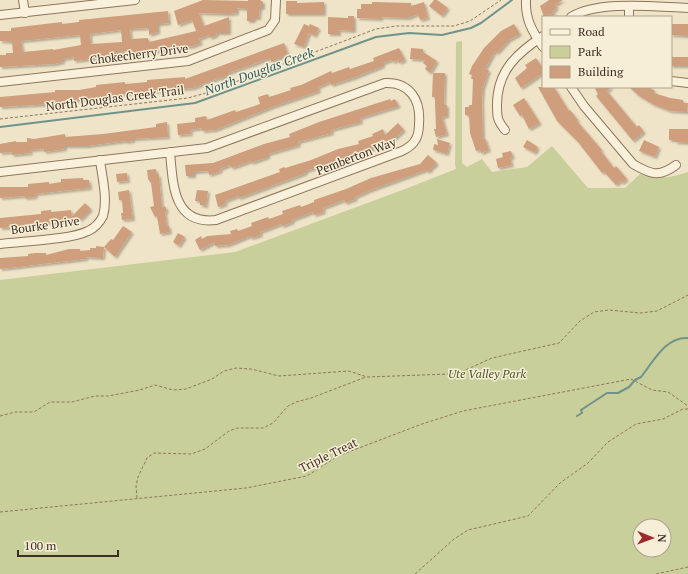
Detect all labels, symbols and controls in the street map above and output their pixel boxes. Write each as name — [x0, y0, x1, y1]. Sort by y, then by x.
legend — [542, 16, 672, 88]
text: Road — [578, 24, 605, 39]
street label: Chokecherry Drive — [89, 41, 189, 67]
water label: North Douglas Creek — [201, 43, 317, 100]
text: Park — [578, 44, 603, 59]
text: Building — [578, 64, 624, 79]
street label: North Douglas Creek Trail — [45, 82, 185, 114]
street label: Pemberton Way — [314, 134, 399, 178]
street label: Bourke Drive — [10, 213, 80, 237]
park label: Ute Valley Park — [448, 366, 526, 381]
street label: Triple Treat — [296, 434, 360, 476]
north arrow — [632, 518, 672, 558]
scale bar — [18, 532, 118, 558]
text: N — [655, 534, 669, 543]
text: 100 m — [24, 538, 57, 553]

